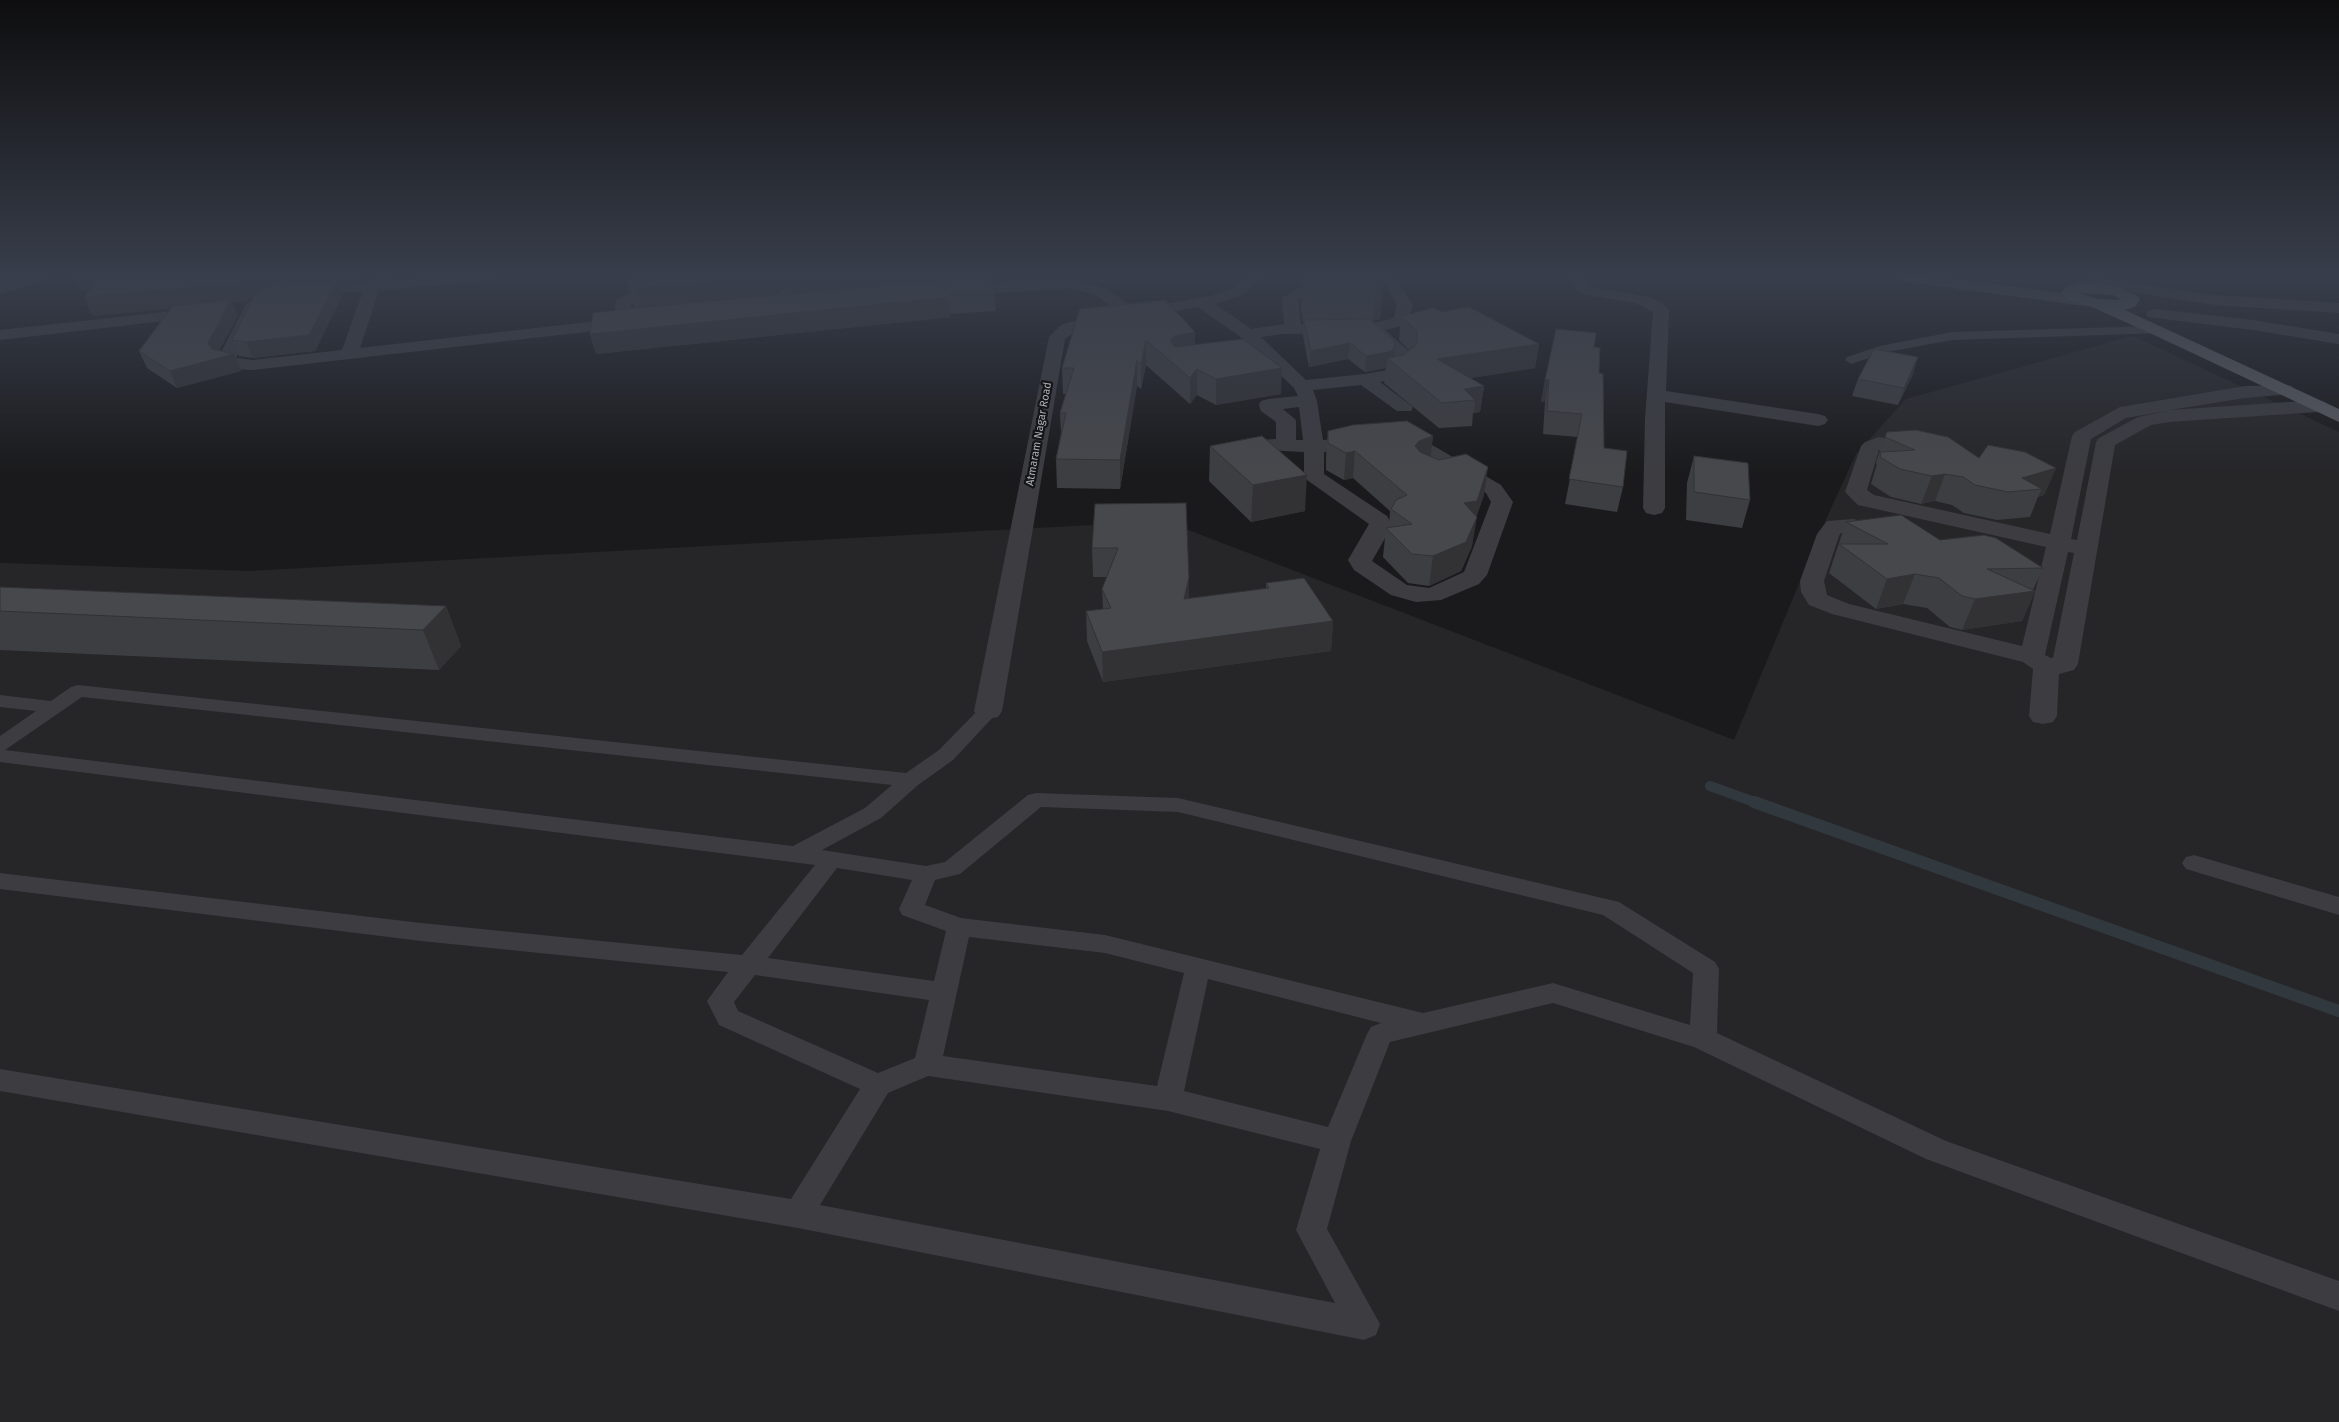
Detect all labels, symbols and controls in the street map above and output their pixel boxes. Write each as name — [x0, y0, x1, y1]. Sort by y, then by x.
street label: Atmaram Nagar Road — [1023, 381, 1055, 487]

